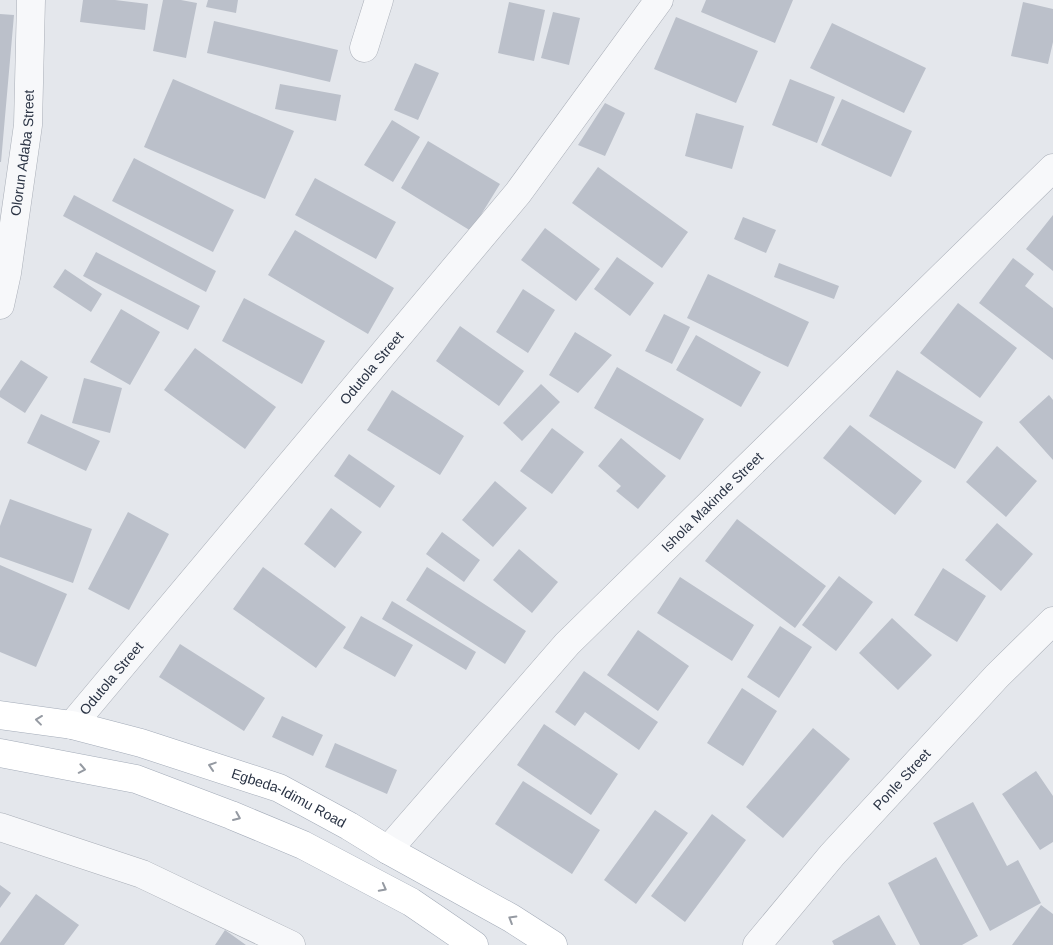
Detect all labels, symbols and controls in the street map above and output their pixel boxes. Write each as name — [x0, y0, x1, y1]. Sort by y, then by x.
street label: Olorun Adaba Street — [7, 89, 37, 217]
street label: Odutola Street — [336, 328, 407, 408]
street label: Ishola Makinde Street — [658, 449, 766, 555]
street label: Odutola Street — [76, 638, 146, 718]
one-way arrow — [35, 716, 43, 726]
street label: Ponle Street — [870, 746, 934, 813]
one-way arrow — [209, 762, 217, 772]
one-way arrow — [78, 763, 87, 773]
street label: Egbeda-Idimu Road — [229, 765, 349, 831]
one-way arrow — [232, 811, 241, 821]
one-way arrow — [378, 882, 387, 892]
one-way arrow — [509, 916, 518, 926]

